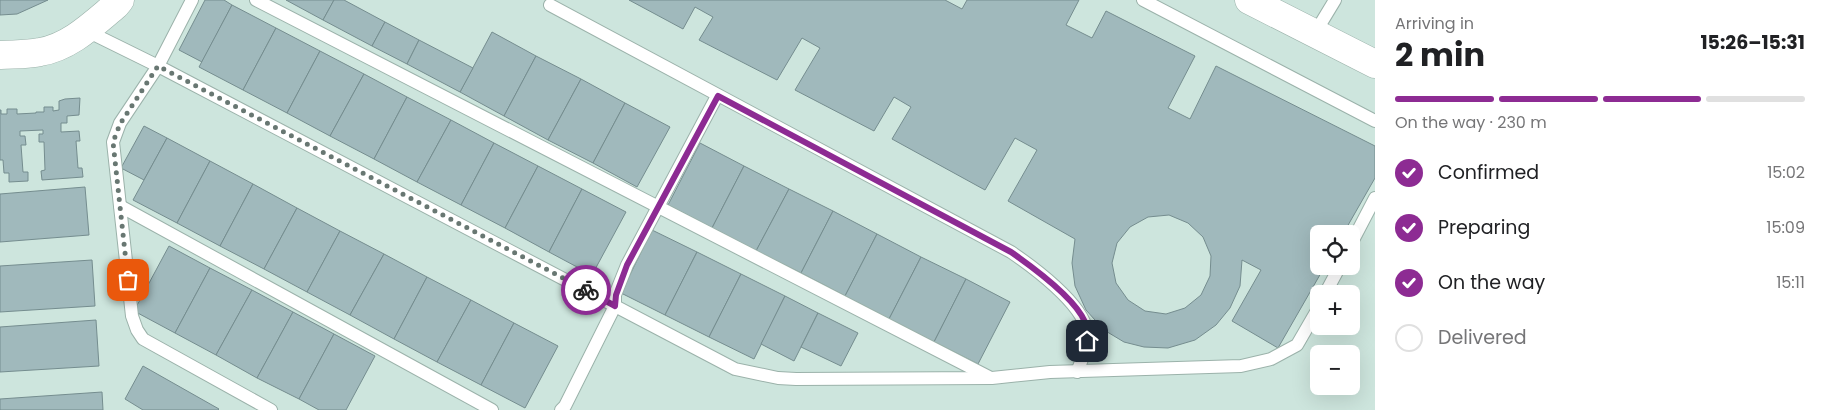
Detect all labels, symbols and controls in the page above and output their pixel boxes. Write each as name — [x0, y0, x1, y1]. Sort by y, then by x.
text: Arriving in — [1395, 12, 1474, 35]
text: 15:26–15:31 — [1700, 29, 1805, 56]
text: 2 min — [1395, 32, 1485, 77]
text: On the way · 230 m — [1395, 111, 1547, 134]
icon: check — [1395, 159, 1423, 187]
text: Confirmed — [1438, 159, 1539, 186]
text: 15:02 — [1767, 161, 1805, 184]
icon: check — [1395, 214, 1423, 242]
text: Preparing — [1438, 214, 1530, 241]
text: 15:09 — [1766, 216, 1805, 239]
map controls — [1310, 225, 1360, 395]
button: locate — [1310, 225, 1360, 275]
pin — [107, 259, 149, 301]
courier — [561, 265, 611, 315]
icon: bag — [114, 266, 142, 294]
icon: check — [1395, 269, 1423, 297]
text: On the way — [1438, 269, 1545, 296]
text: 15:11 — [1776, 271, 1805, 294]
icon: bike — [572, 276, 600, 304]
button: + — [1310, 285, 1360, 335]
pin — [1066, 320, 1108, 362]
text: Delivered — [1438, 324, 1527, 351]
icon: home — [1073, 327, 1101, 355]
button: − — [1310, 345, 1360, 395]

